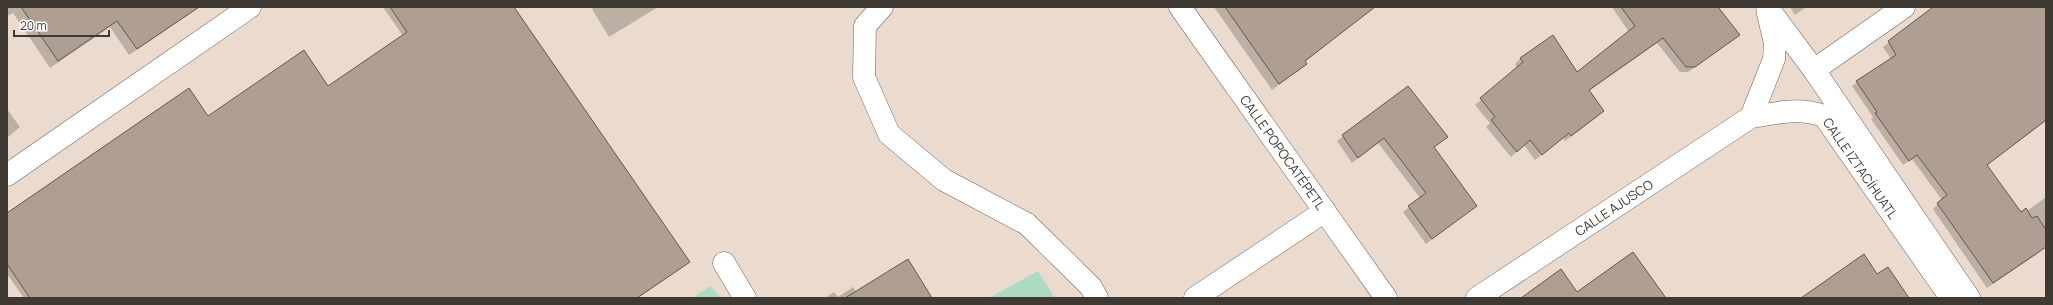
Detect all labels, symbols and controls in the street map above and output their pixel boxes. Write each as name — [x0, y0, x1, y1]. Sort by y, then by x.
scale bar — [14, 12, 109, 38]
text: 20 m — [20, 17, 47, 34]
street label: CALLE POPOCATÉPETL — [1236, 91, 1330, 213]
street label: CALLE IZTACÍHUATL — [1819, 114, 1902, 223]
street label: CALLE AJUSCO — [1571, 175, 1657, 240]

